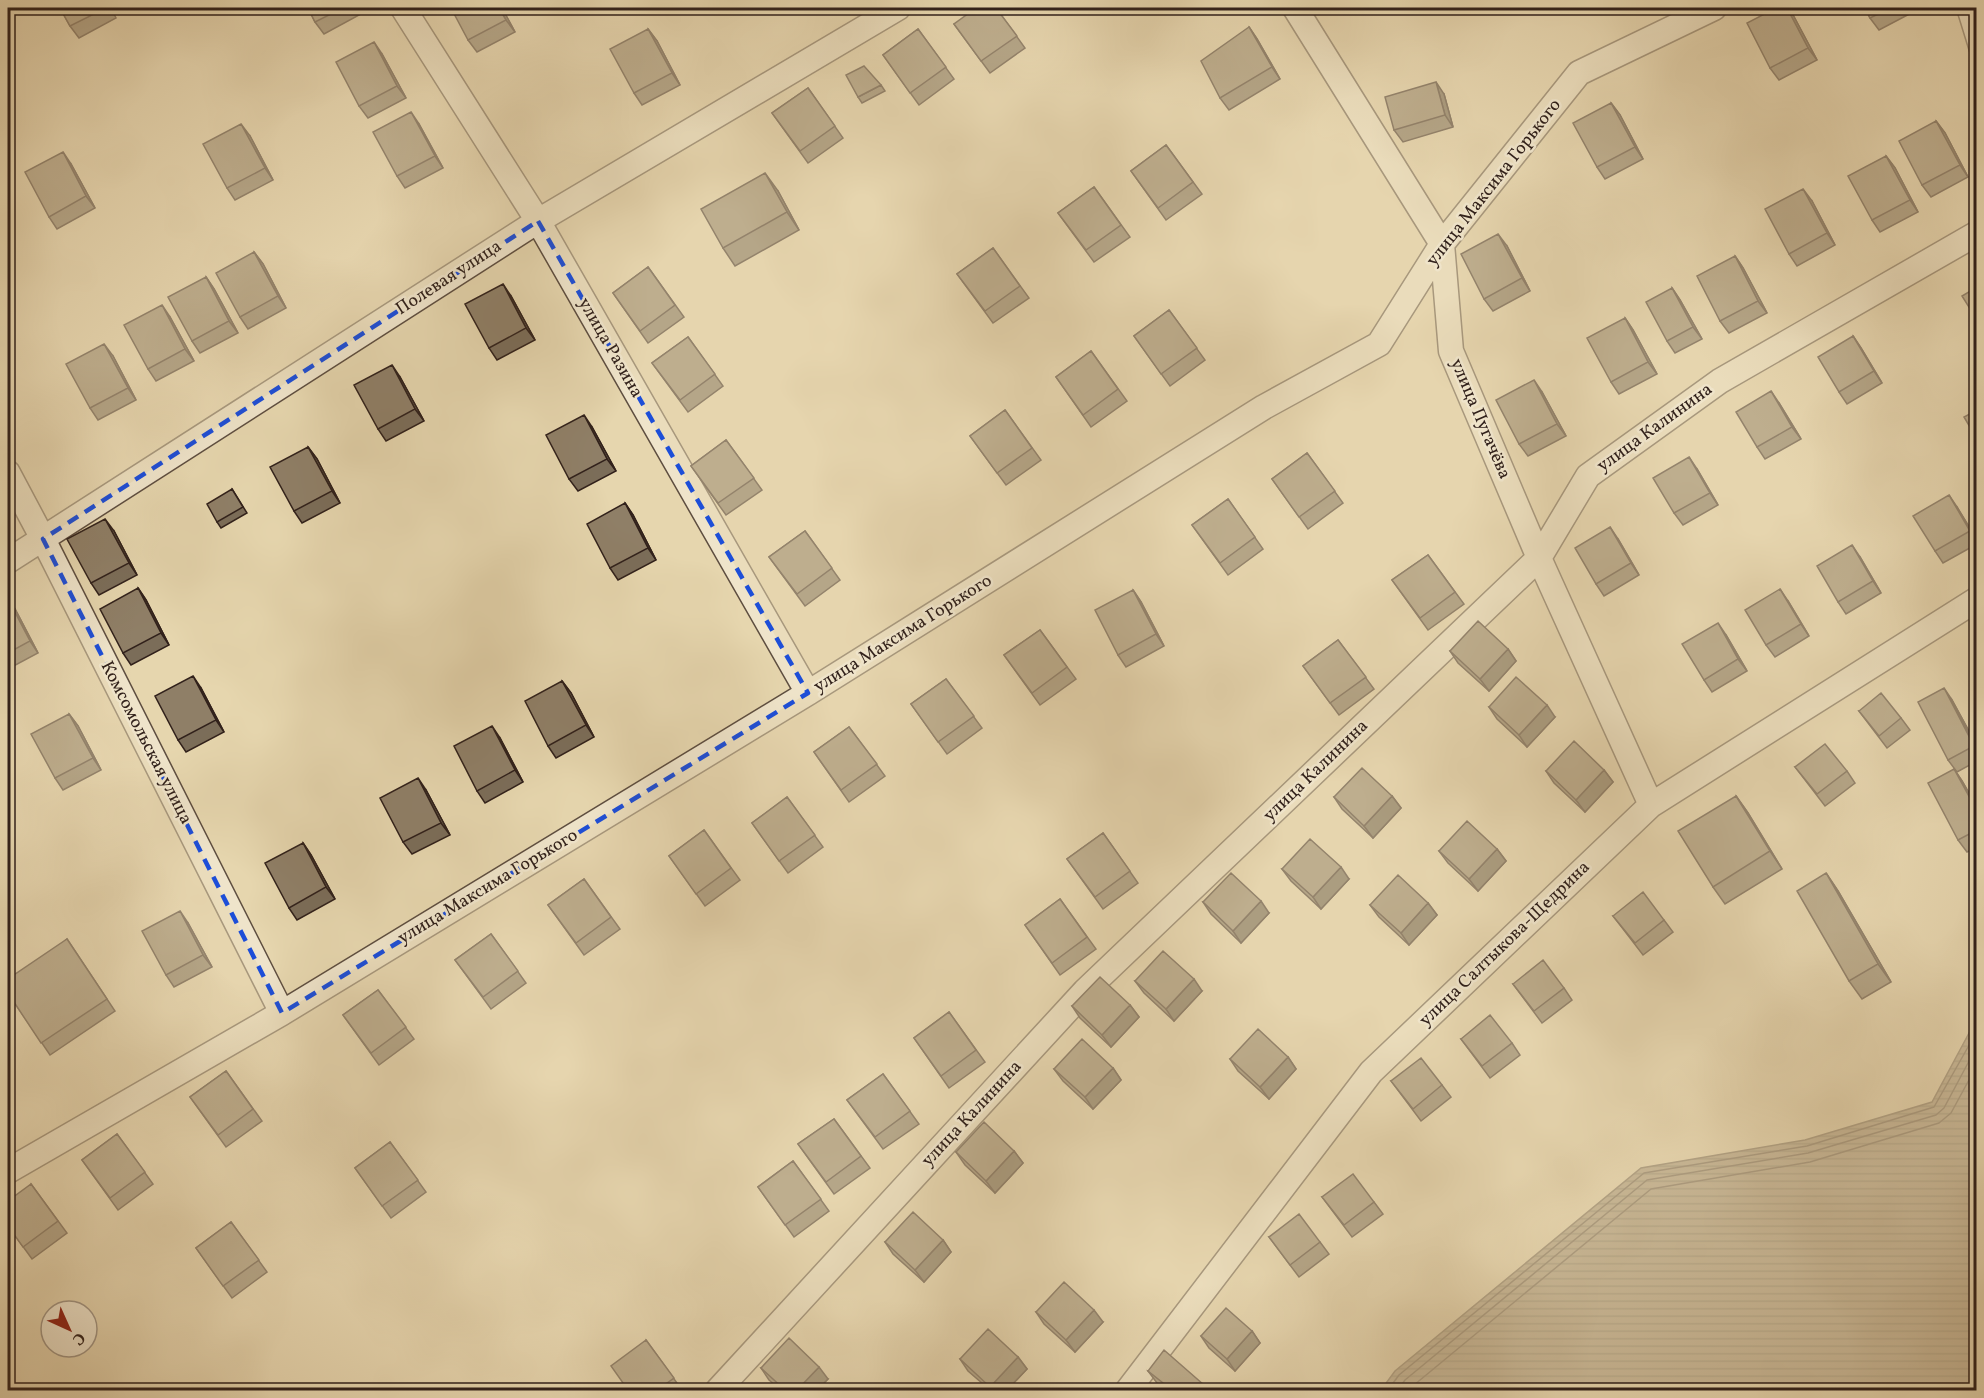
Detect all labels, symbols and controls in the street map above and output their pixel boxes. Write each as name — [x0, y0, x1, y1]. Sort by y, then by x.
street label: улица Максима Горького — [1421, 94, 1567, 272]
street label: Полевая улица — [391, 234, 507, 322]
street label: улица Разина — [571, 293, 649, 403]
street label: улица Пугачёва — [1443, 355, 1517, 483]
street label: улица Калинина — [1592, 377, 1718, 479]
street label: улица Максима Горького — [809, 569, 997, 699]
street label: Комсомольская улица — [94, 657, 198, 829]
street label: улица Калинина — [1258, 714, 1374, 828]
street label: улица Максима Горького — [393, 823, 583, 951]
street label: улица Салтыкова-Щедрина — [1414, 856, 1596, 1032]
street label: улица Калинина — [916, 1055, 1028, 1173]
north arrow — [39, 1299, 99, 1359]
text: С — [67, 1327, 90, 1350]

